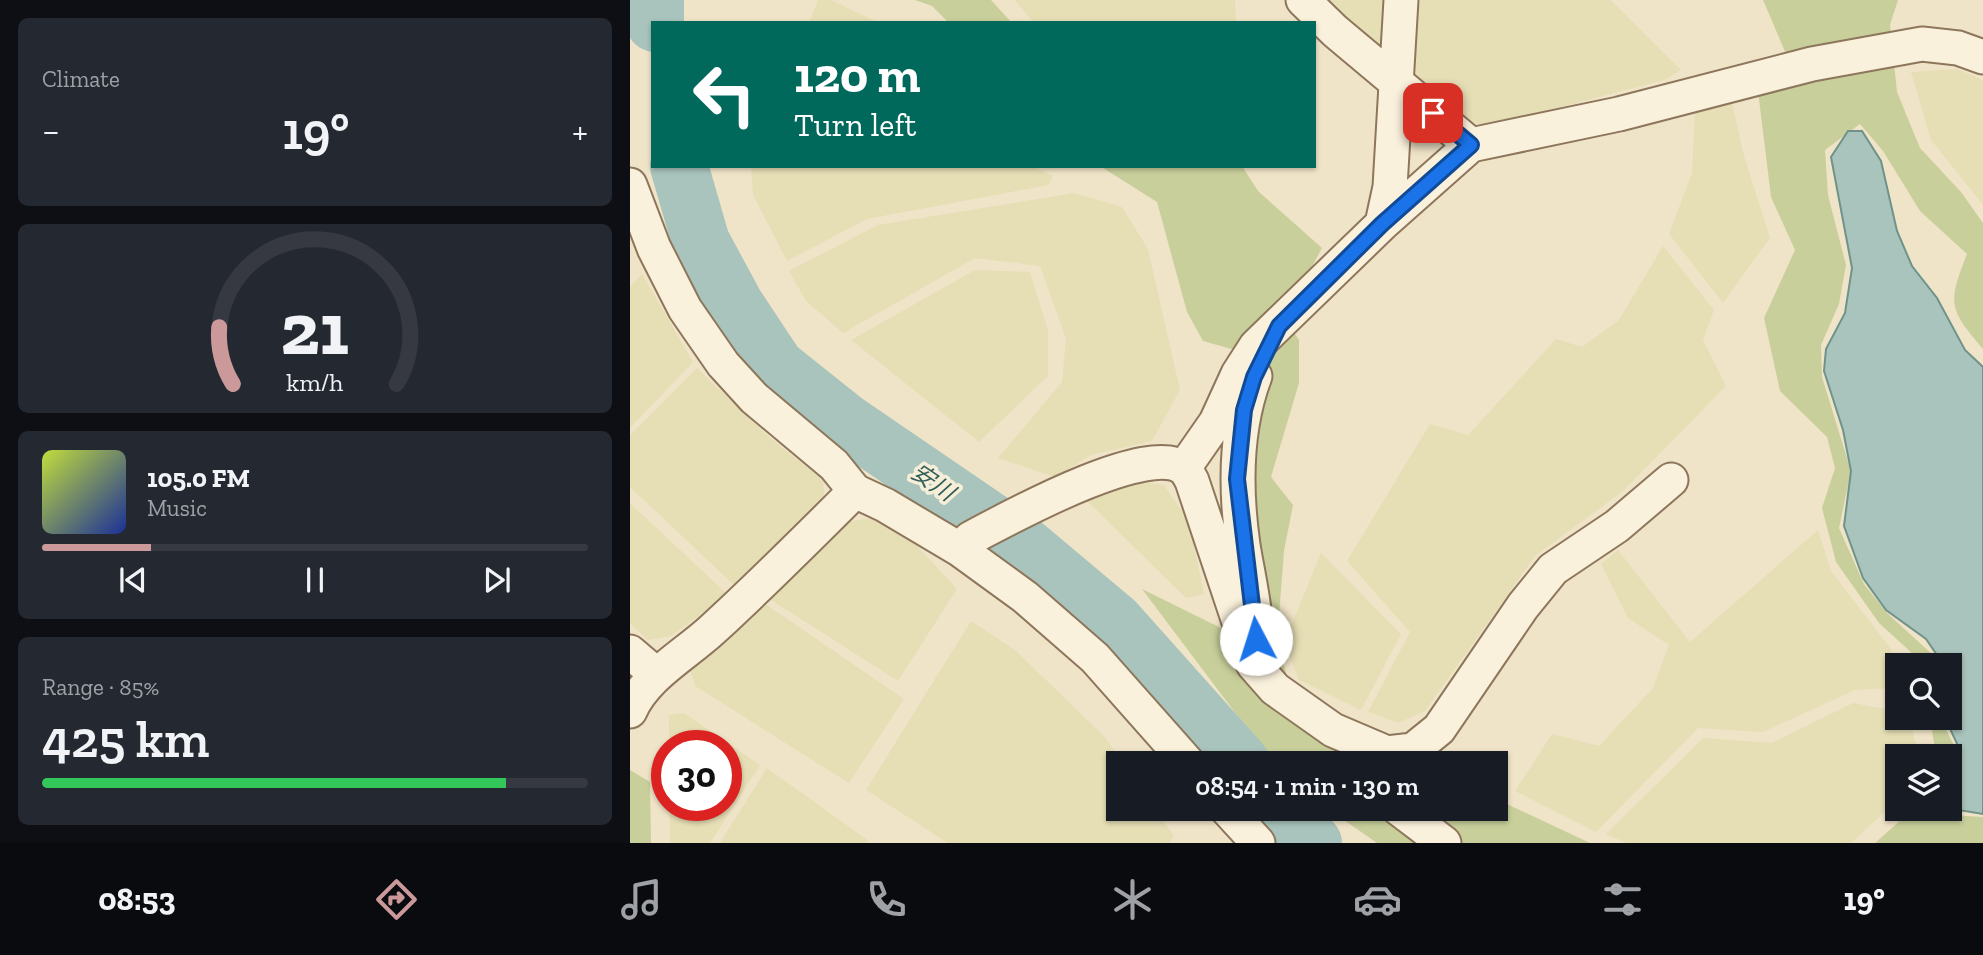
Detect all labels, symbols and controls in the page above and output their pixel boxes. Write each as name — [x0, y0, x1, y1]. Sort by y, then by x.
text: 120 m — [794, 46, 920, 105]
icon: left — [679, 49, 770, 140]
text: Climate — [42, 65, 120, 93]
pin — [1403, 83, 1463, 143]
icon: arrive — [1414, 94, 1452, 132]
text: 19° — [282, 100, 350, 162]
text: Turn left — [794, 106, 916, 144]
text: − — [42, 108, 60, 154]
text: + — [572, 108, 588, 154]
text: 21 — [281, 286, 349, 374]
text: km/h — [286, 367, 344, 397]
water label: 安川 — [906, 458, 962, 508]
text: 105.0 FM — [147, 462, 250, 494]
text: Music — [147, 494, 207, 522]
icon: previous — [114, 561, 152, 599]
icon: pause — [296, 561, 334, 599]
icon: next — [478, 561, 516, 599]
position arrow — [1219, 602, 1293, 676]
map controls — [1885, 653, 1962, 821]
button: search — [1885, 653, 1962, 730]
text: Range · 85% — [42, 673, 159, 701]
text: 425 km — [42, 708, 209, 770]
speed limit sign: 30 — [651, 730, 742, 821]
button: layers — [1885, 744, 1962, 821]
text: 08:54 · 1 min · 130 m — [1195, 770, 1419, 802]
icon: directions — [372, 875, 421, 924]
icon: music — [617, 875, 666, 924]
icon: phone — [862, 875, 911, 924]
icon: climate — [1108, 875, 1157, 924]
icon: car — [1353, 875, 1402, 924]
icon: filters — [1598, 875, 1647, 924]
text: 08:53 — [98, 880, 176, 918]
text: 19° — [1844, 880, 1885, 918]

